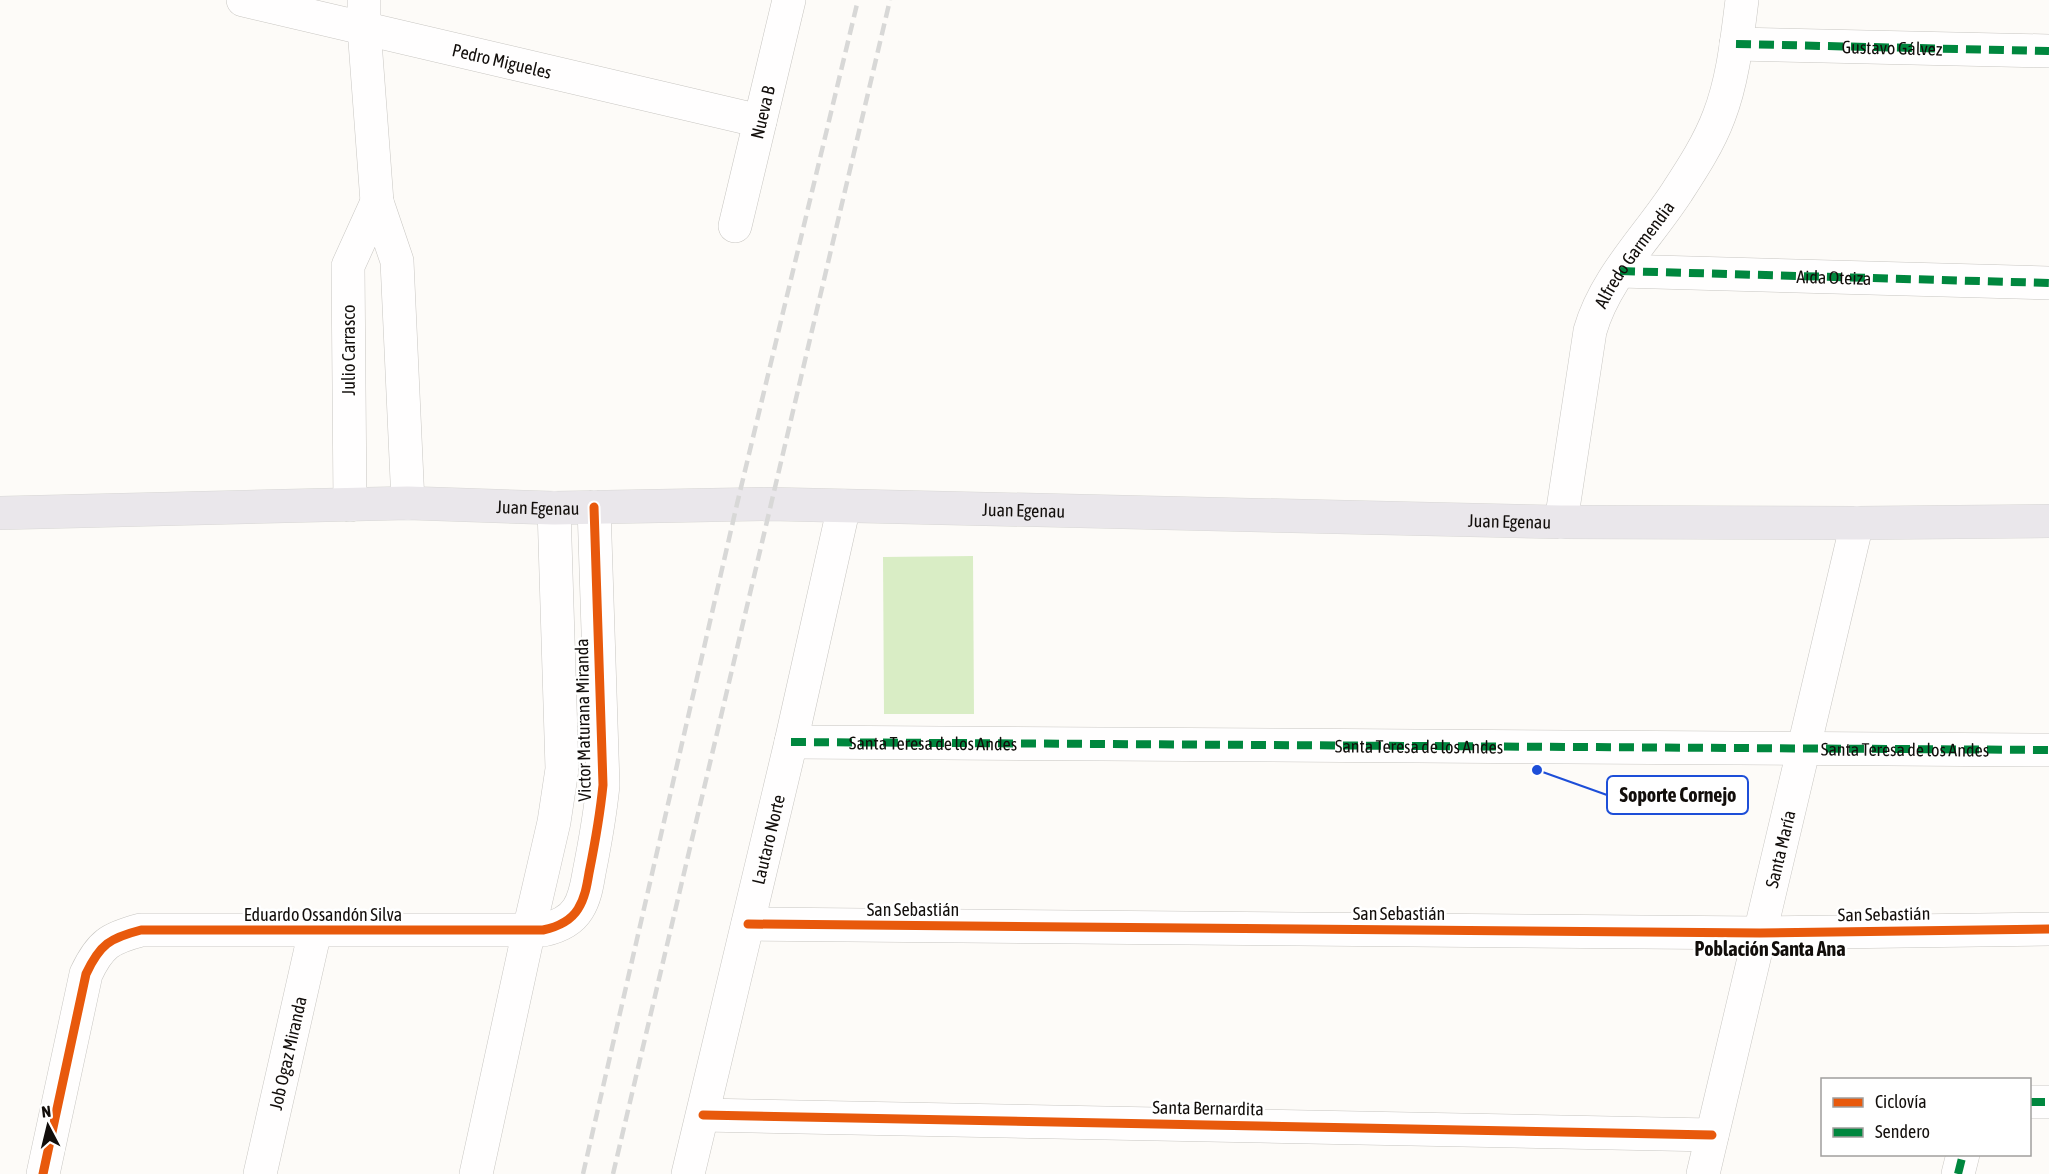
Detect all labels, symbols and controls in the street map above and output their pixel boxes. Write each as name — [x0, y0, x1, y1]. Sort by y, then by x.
street label: Gustavo Gálvez — [1841, 36, 1943, 59]
street label: Pedro Migueles — [450, 39, 554, 82]
street label: Nueva B — [746, 83, 779, 141]
street label: Alfredo Garmendia — [1590, 197, 1678, 311]
street label: Aida Oteiza — [1796, 265, 1872, 289]
street label: Julio Carrasco — [338, 305, 359, 395]
street label: Juan Egenau — [496, 496, 580, 519]
street label: Juan Egenau — [982, 498, 1065, 521]
street label: Juan Egenau — [1468, 509, 1551, 532]
street label: Victor Maturana Miranda — [571, 638, 595, 802]
street label: Santa Teresa de los Andes — [849, 732, 1017, 754]
street label: Santa Teresa de los Andes — [1335, 735, 1503, 757]
street label: Santa Teresa de los Andes — [1821, 738, 1989, 760]
callout: Soporte Cornejo — [1607, 776, 1748, 814]
text: Soporte Cornejo — [1620, 783, 1736, 806]
street label: Lautaro Norte — [747, 793, 789, 886]
street label: Santa María — [1761, 808, 1799, 890]
street label: San Sebastián — [867, 899, 959, 920]
street label: San Sebastián — [1353, 903, 1445, 924]
street label: San Sebastián — [1838, 903, 1930, 925]
street label: Eduardo Ossandón Silva — [244, 904, 402, 925]
district label: Población Santa Ana — [1695, 937, 1845, 960]
street label: Job Ogaz Miranda — [264, 994, 310, 1112]
legend — [1821, 1078, 2031, 1156]
text: Ciclovía — [1875, 1091, 1927, 1112]
north arrow — [18, 1096, 78, 1156]
street label: Santa Bernardita — [1152, 1097, 1264, 1119]
text: N — [40, 1102, 52, 1121]
text: Sendero — [1875, 1121, 1930, 1142]

